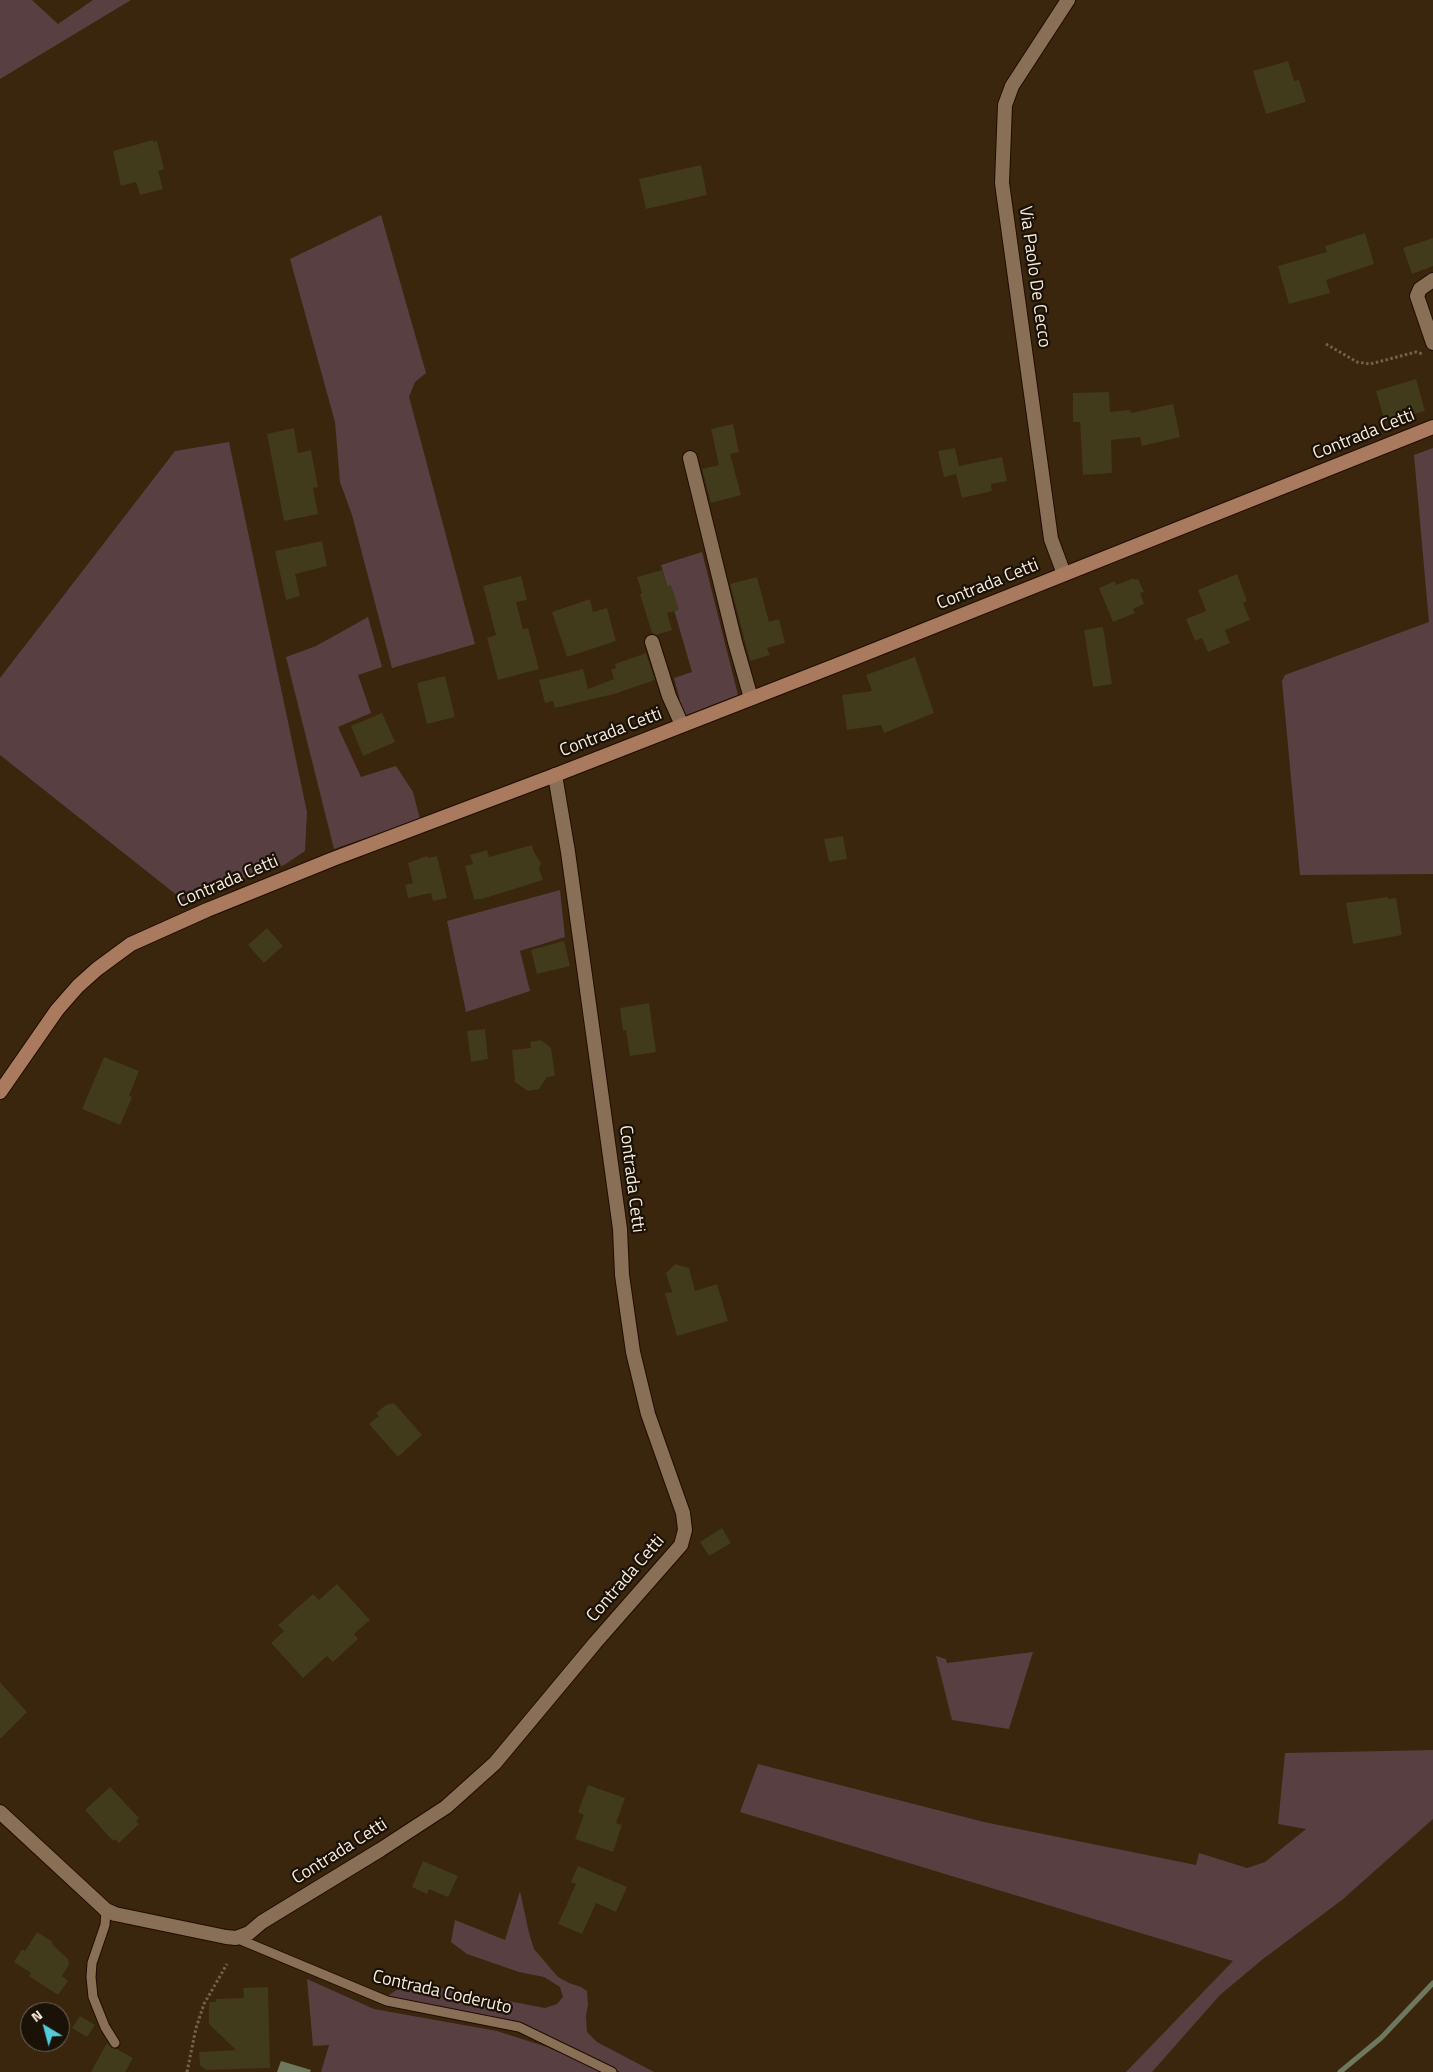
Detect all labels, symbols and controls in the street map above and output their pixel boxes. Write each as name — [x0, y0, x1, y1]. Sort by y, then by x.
street label: Via Paolo De Cecco — [1013, 205, 1055, 349]
street label: Contrada Cetti — [1310, 405, 1418, 465]
street label: Contrada Cetti — [934, 555, 1042, 615]
street label: Contrada Cetti — [557, 704, 665, 762]
street label: Contrada Cetti — [174, 851, 282, 913]
street label: Contrada Cetti — [614, 1124, 648, 1234]
street label: Contrada Cetti — [582, 1531, 670, 1627]
street label: Contrada Cetti — [288, 1814, 392, 1890]
street label: Contrada Coderuto — [370, 1966, 514, 2020]
north arrow — [20, 2002, 70, 2052]
text: N — [26, 2004, 46, 2027]

